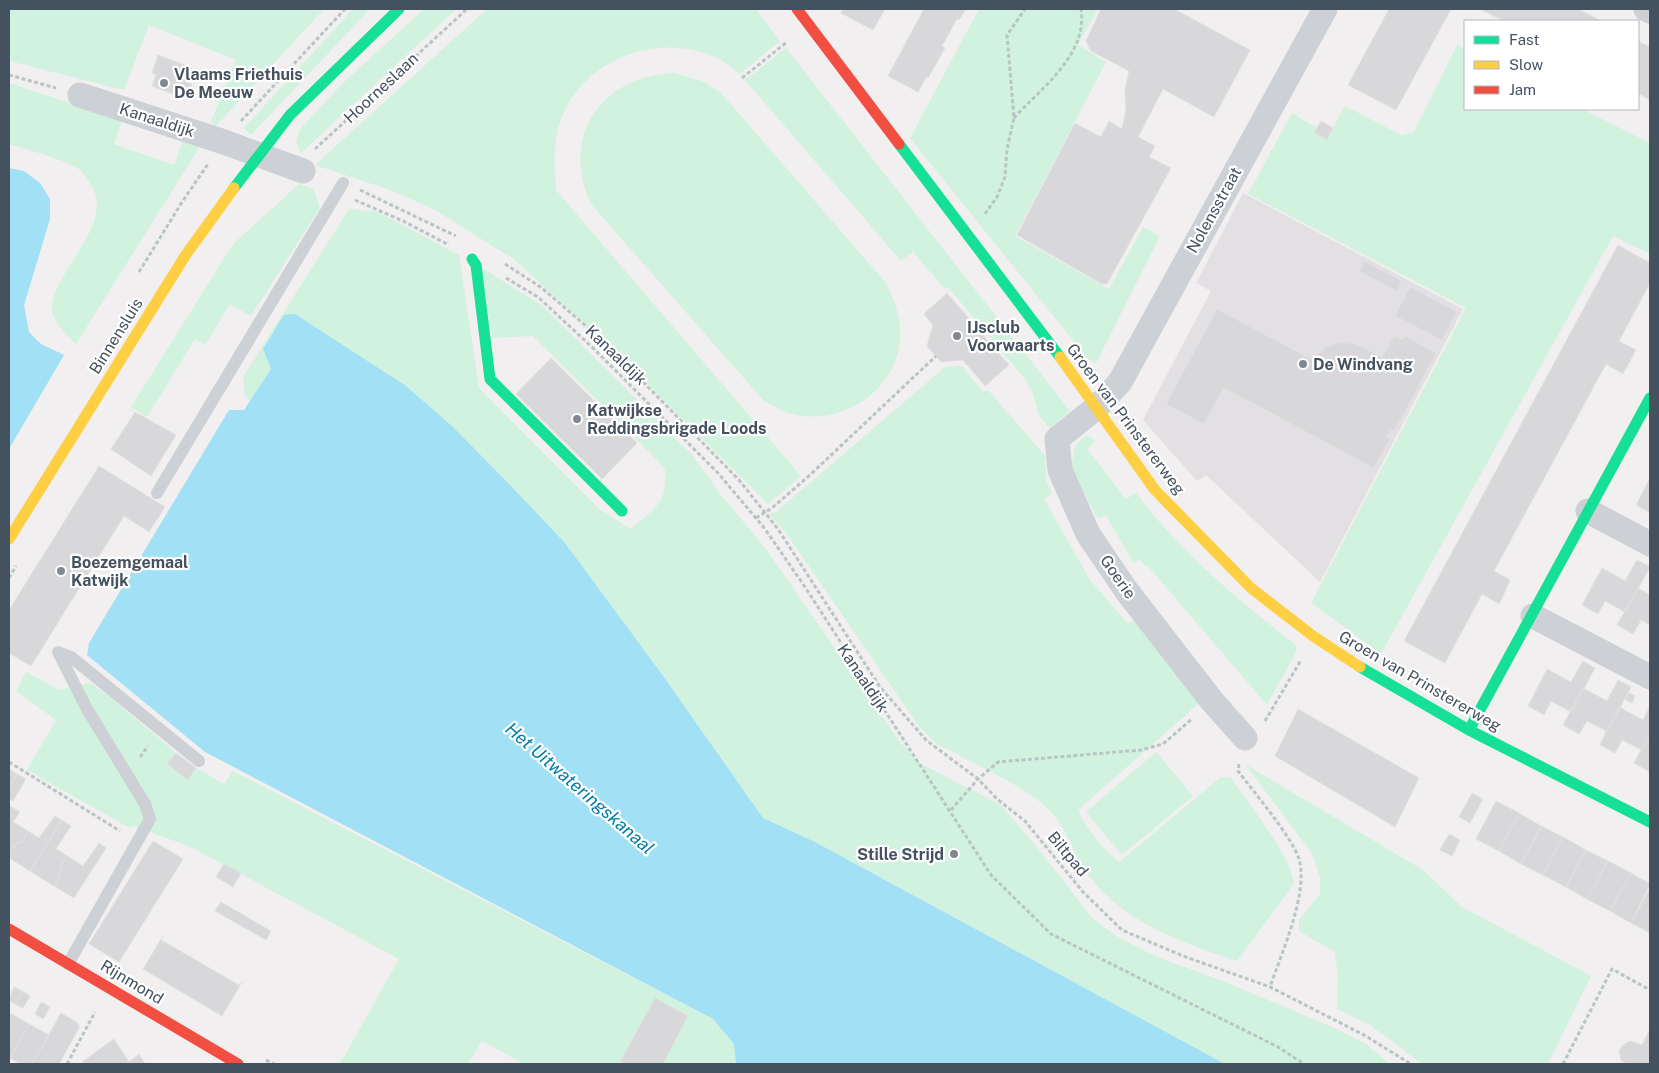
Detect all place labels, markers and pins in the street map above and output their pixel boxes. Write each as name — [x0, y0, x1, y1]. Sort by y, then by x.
place label: Vlaams Friethuis De Meeuw — [174, 65, 303, 102]
marker: Vlaams Friethuis De Meeuw — [158, 77, 170, 89]
place label: IJsclub Voorwaarts — [967, 318, 1055, 355]
marker: IJsclub Voorwaarts — [951, 330, 963, 342]
place label: De Windvang — [1313, 355, 1413, 374]
marker: De Windvang — [1297, 358, 1309, 370]
place label: Katwijkse Reddingsbrigade Loods — [587, 401, 766, 438]
marker: Katwijkse Reddingsbrigade Loods — [571, 413, 583, 425]
place label: Boezemgemaal Katwijk — [71, 553, 188, 590]
marker: Boezemgemaal Katwijk — [55, 565, 67, 577]
place label: Stille Strijd — [857, 845, 944, 864]
marker: Stille Strijd — [948, 848, 960, 860]

